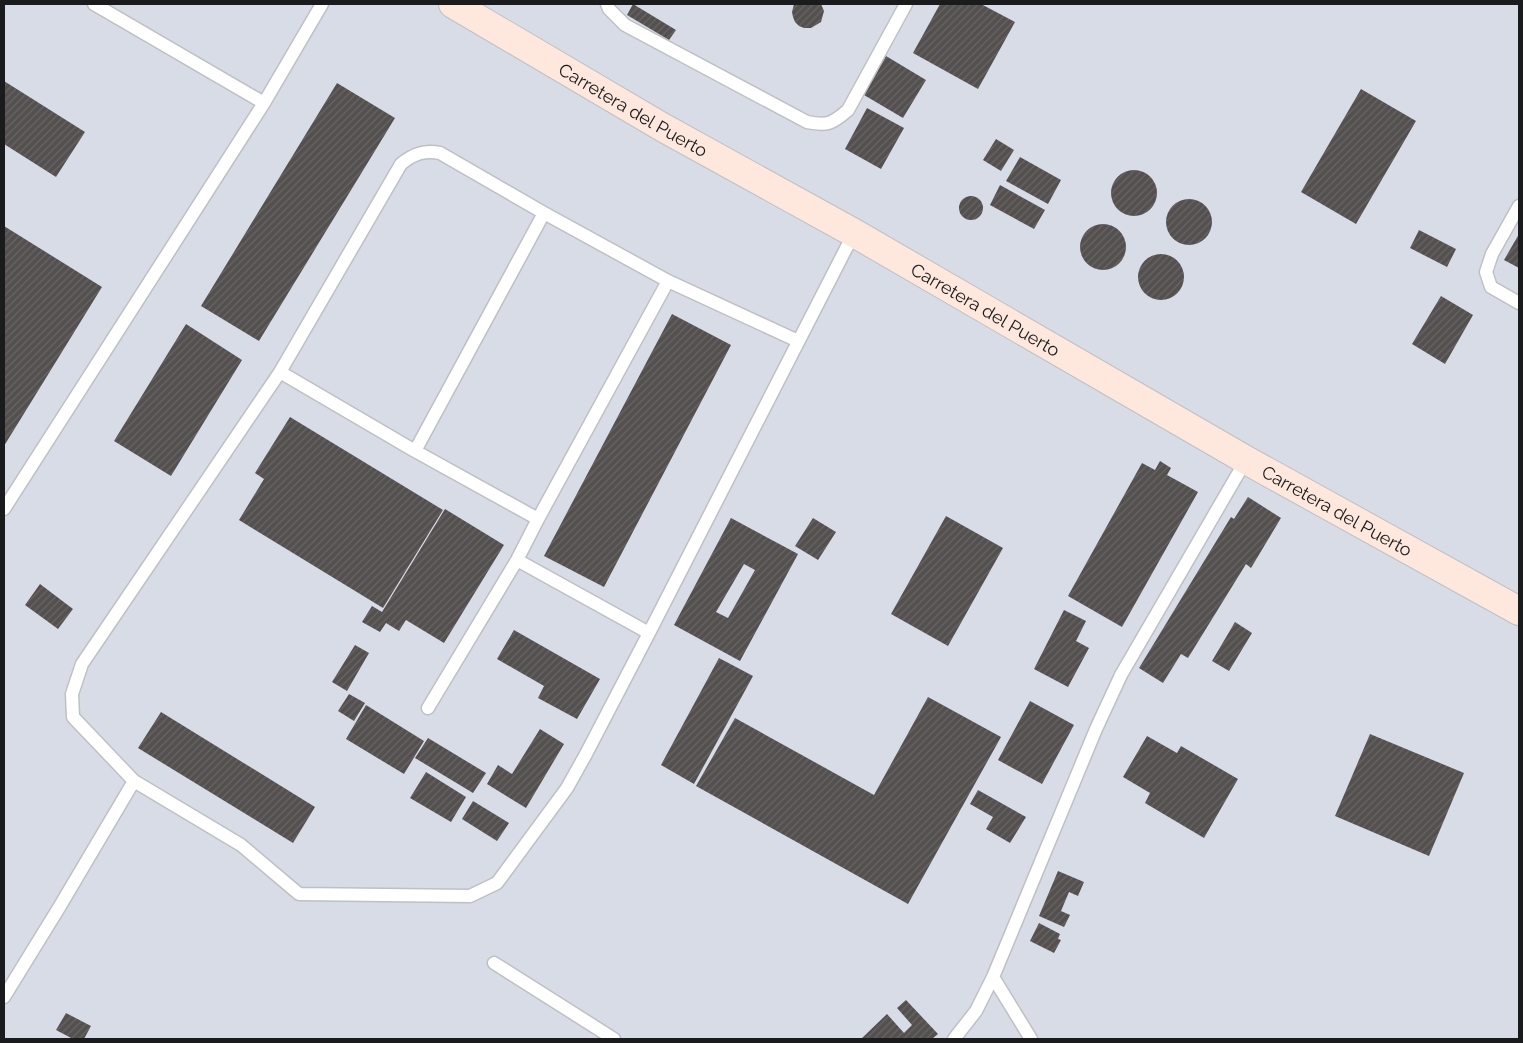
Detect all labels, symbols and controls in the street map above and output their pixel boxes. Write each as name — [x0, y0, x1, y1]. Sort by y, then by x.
street label: Carretera del Puerto — [555, 58, 712, 161]
street label: Carretera del Puerto — [908, 258, 1064, 361]
street label: Carretera del Puerto — [1258, 461, 1416, 560]

